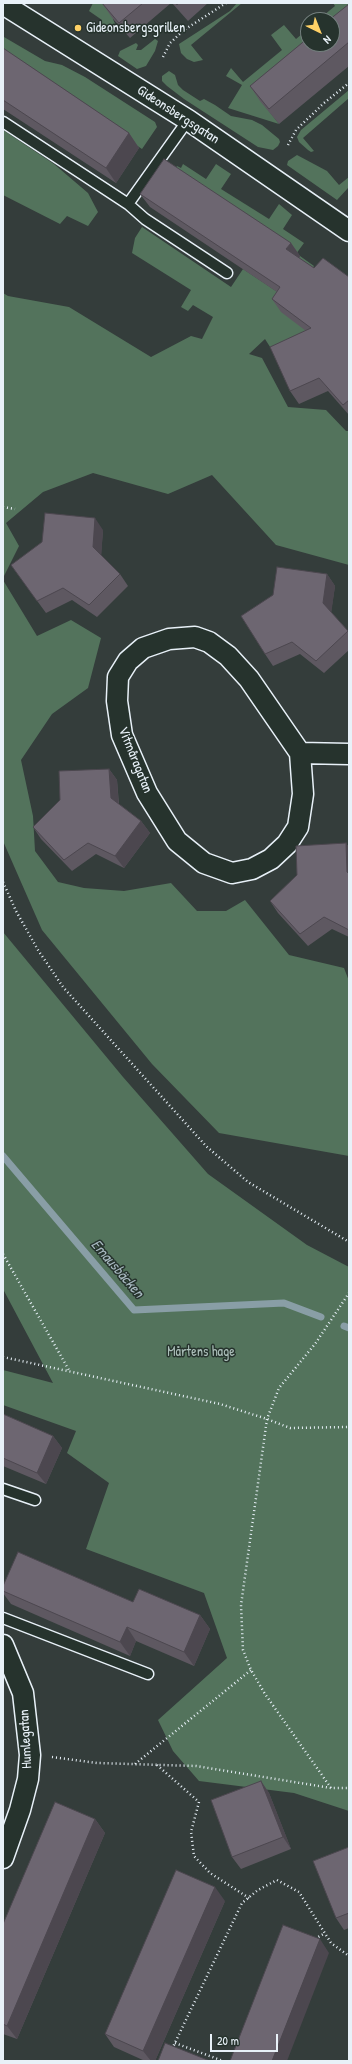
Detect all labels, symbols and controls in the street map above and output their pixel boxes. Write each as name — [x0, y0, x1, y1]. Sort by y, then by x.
north arrow — [300, 12, 340, 52]
place label: Gideonsbergsgrillen — [86, 20, 185, 36]
marker: Gideonsbergsgrillen — [73, 23, 83, 33]
text: N — [321, 33, 334, 47]
street label: Gideonsbergsgatan — [134, 82, 222, 148]
street label: Vitmåragatan — [114, 724, 156, 796]
water label: Emausbäcken — [87, 1236, 147, 1302]
park label: Mårtens hage — [167, 1344, 235, 1360]
street label: Humlegatan — [16, 1709, 36, 1769]
scale bar — [212, 2026, 280, 2052]
text: 20 m — [217, 2032, 239, 2049]

